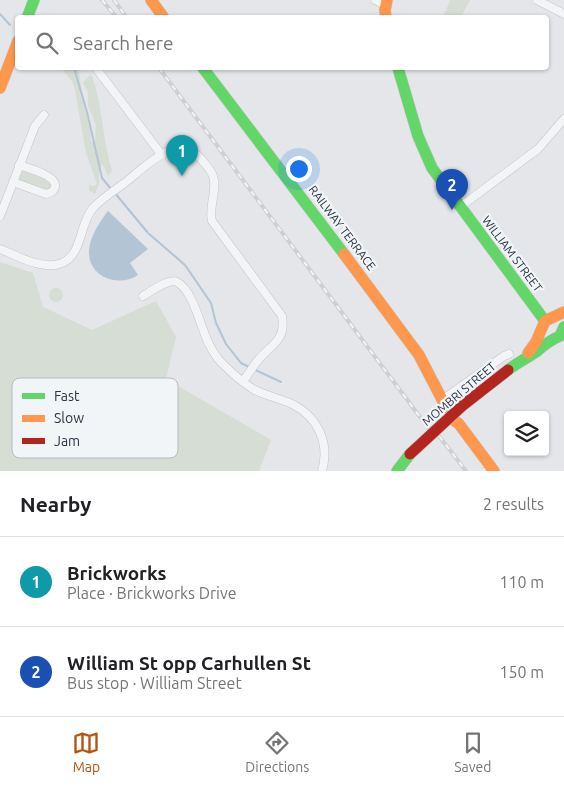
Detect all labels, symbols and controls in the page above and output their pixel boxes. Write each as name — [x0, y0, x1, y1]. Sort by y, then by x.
search box — [15, 15, 549, 70]
icon: search — [33, 29, 61, 57]
text: Search here — [73, 32, 173, 54]
pin: 1 — [166, 135, 198, 176]
your location — [286, 156, 312, 182]
pin: 2 — [436, 169, 468, 210]
street label: RAILWAY TERRACE — [306, 183, 379, 273]
street label: WILLIAM STREET — [480, 213, 545, 294]
street label: MOMBRI STREET — [419, 359, 498, 428]
legend — [12, 378, 178, 458]
text: Fast — [54, 388, 80, 404]
text: Slow — [54, 410, 84, 426]
map controls — [504, 411, 549, 456]
button: layers — [504, 411, 549, 456]
text: Jam — [54, 433, 80, 449]
text: Nearby — [20, 492, 91, 516]
text: 2 results — [483, 495, 544, 513]
text: Brickworks — [67, 562, 167, 584]
text: 1 — [31, 573, 41, 591]
text: 110 m — [499, 573, 544, 591]
text: Place · Brickworks Drive — [67, 584, 237, 602]
text: William St opp Carhullen St — [67, 652, 311, 674]
text: 2 — [31, 663, 41, 681]
text: 150 m — [499, 663, 544, 681]
text: Bus stop · William Street — [67, 674, 242, 692]
tab: Map — [72, 729, 100, 775]
tab: Directions — [245, 729, 309, 775]
tab: Saved — [454, 729, 492, 775]

